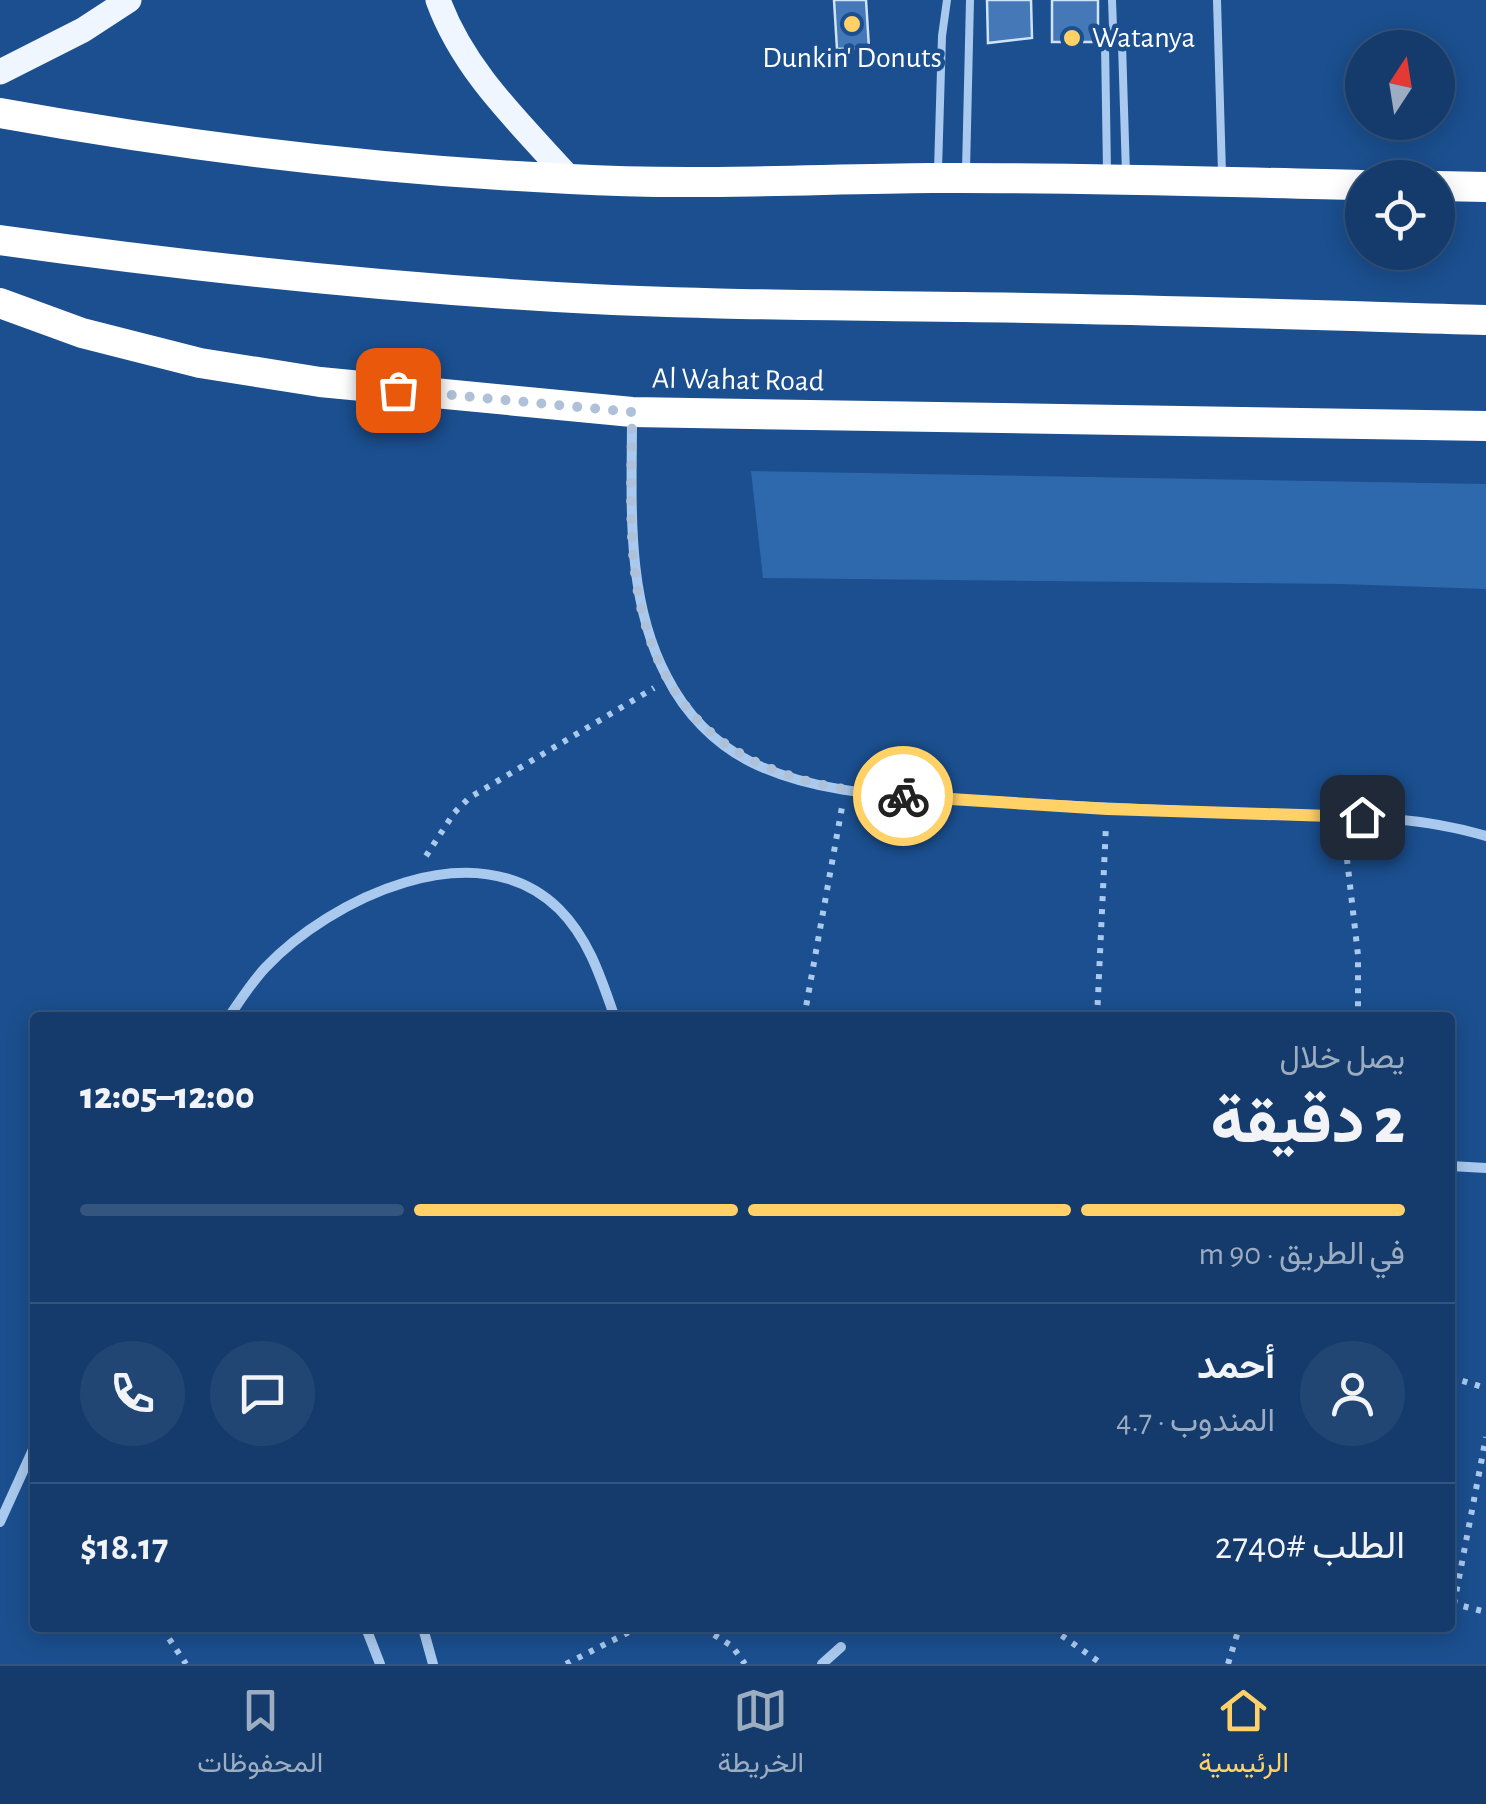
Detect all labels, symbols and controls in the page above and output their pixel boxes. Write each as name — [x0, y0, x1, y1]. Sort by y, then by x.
marker: Dunkin' Donuts — [841, 13, 863, 35]
place label: Watanya — [1092, 23, 1195, 53]
marker: Watanya — [1061, 27, 1083, 49]
north arrow — [1345, 30, 1455, 140]
map controls — [1345, 30, 1455, 270]
place label: Dunkin' Donuts — [762, 43, 942, 73]
button: locate — [1345, 160, 1455, 270]
pin — [356, 348, 441, 433]
icon: bag — [371, 363, 426, 418]
street label: Al Wahat Road — [652, 363, 824, 397]
courier — [853, 746, 953, 846]
icon: bike — [876, 769, 931, 824]
pin — [1320, 775, 1405, 860]
icon: home — [1335, 790, 1390, 845]
text: يصل خلال — [1280, 1042, 1405, 1074]
text: 12:00–12:05 — [80, 1078, 255, 1116]
text: 2 دقيقة — [1211, 1090, 1405, 1155]
text: في الطريق · 90 m — [1198, 1238, 1405, 1270]
button: phone — [80, 1341, 185, 1446]
button: chat — [210, 1341, 315, 1446]
button: person — [1300, 1341, 1405, 1446]
text: أحمد — [1197, 1348, 1275, 1386]
text: المندوب · 4.7 — [1116, 1405, 1275, 1437]
text: الطلب #2740 — [1215, 1528, 1405, 1566]
text: $18.17 — [80, 1529, 168, 1567]
tab: المحفوظات — [197, 1683, 323, 1787]
tab: الخريطة — [718, 1683, 804, 1787]
tab: الرئيسية — [1198, 1683, 1289, 1787]

